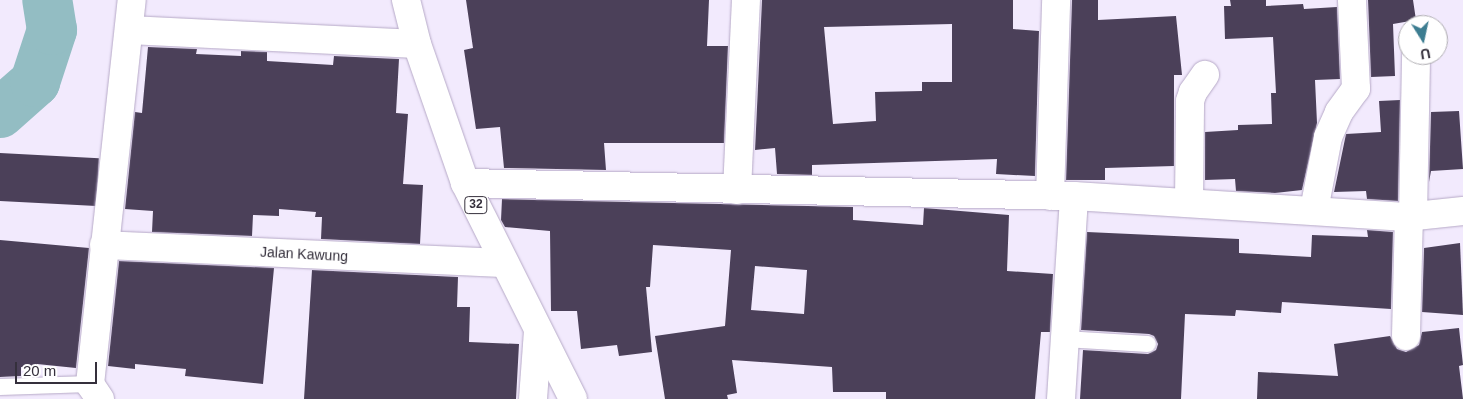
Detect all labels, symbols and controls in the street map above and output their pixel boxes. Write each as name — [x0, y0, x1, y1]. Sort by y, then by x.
north arrow — [1398, 15, 1448, 65]
text: U — [1419, 45, 1432, 63]
road number: 32 — [464, 196, 488, 214]
street label: Jalan Kawung — [260, 243, 348, 265]
scale bar — [18, 352, 100, 384]
text: 20 m — [23, 362, 56, 379]

